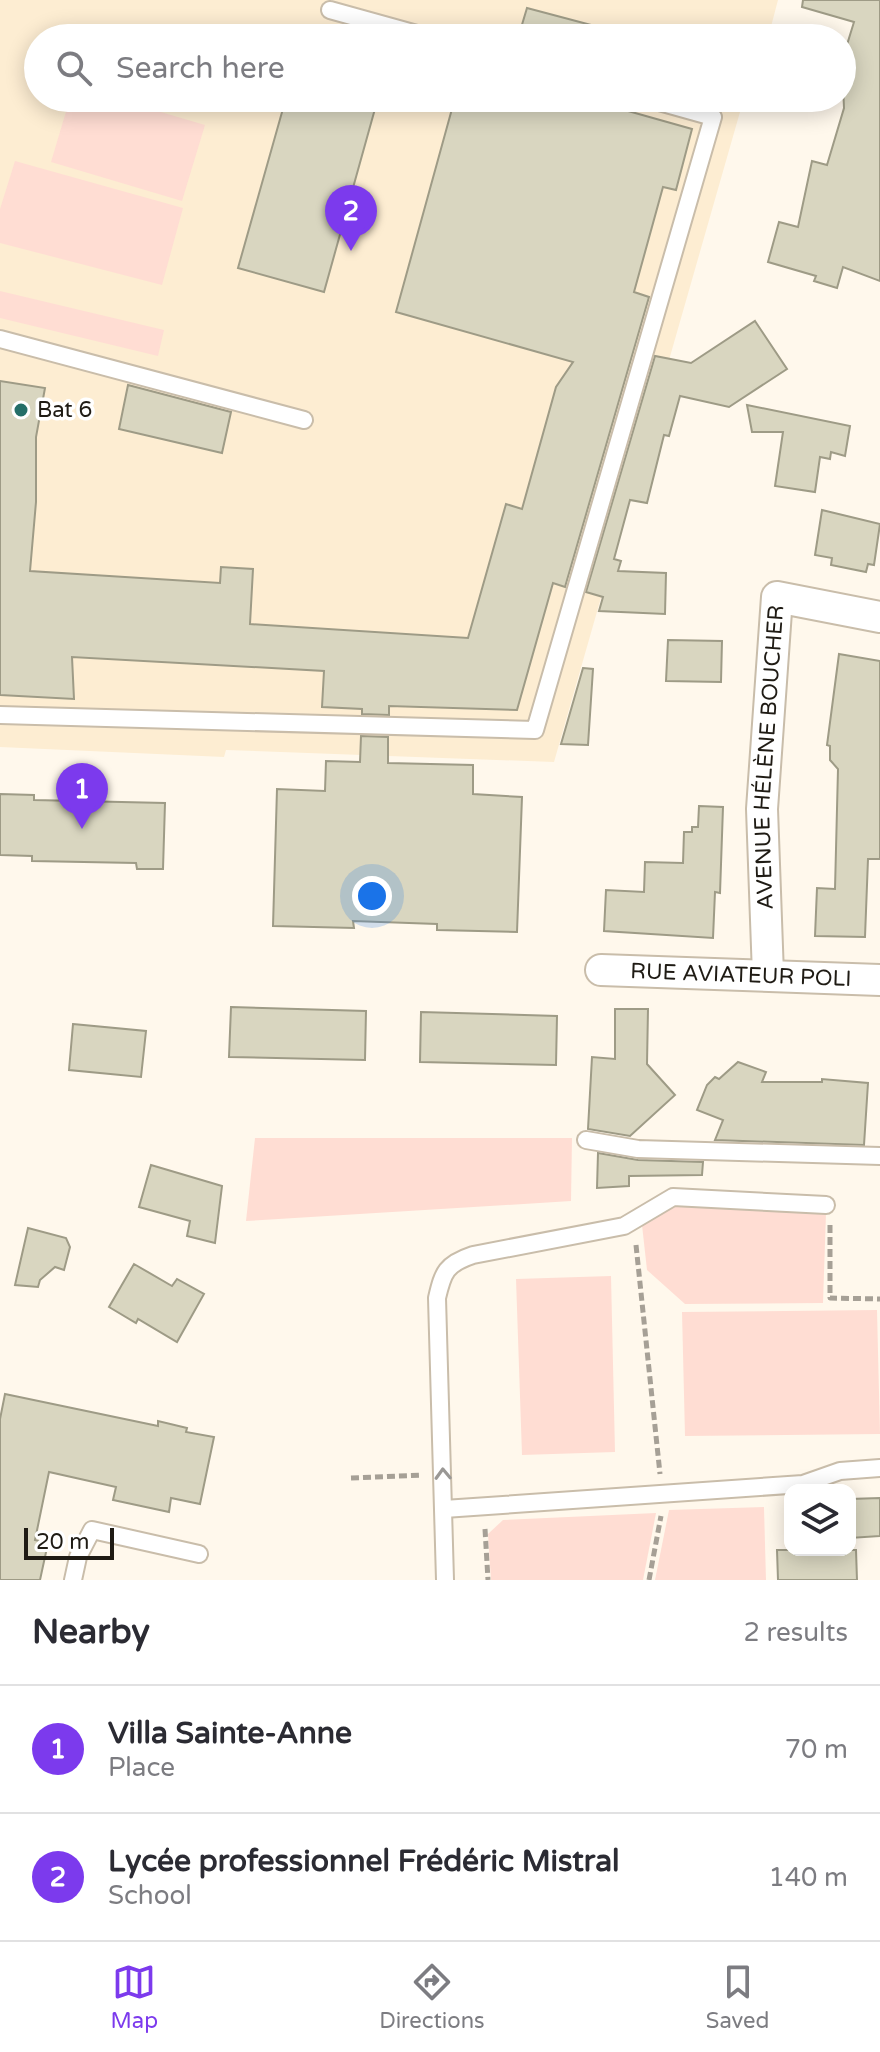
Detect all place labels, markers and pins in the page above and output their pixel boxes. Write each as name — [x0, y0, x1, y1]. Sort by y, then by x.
pin: 2 — [325, 185, 377, 251]
place label: Bat 6 — [37, 397, 92, 423]
marker: Bat 6 — [12, 401, 30, 419]
pin: 1 — [56, 763, 108, 829]

